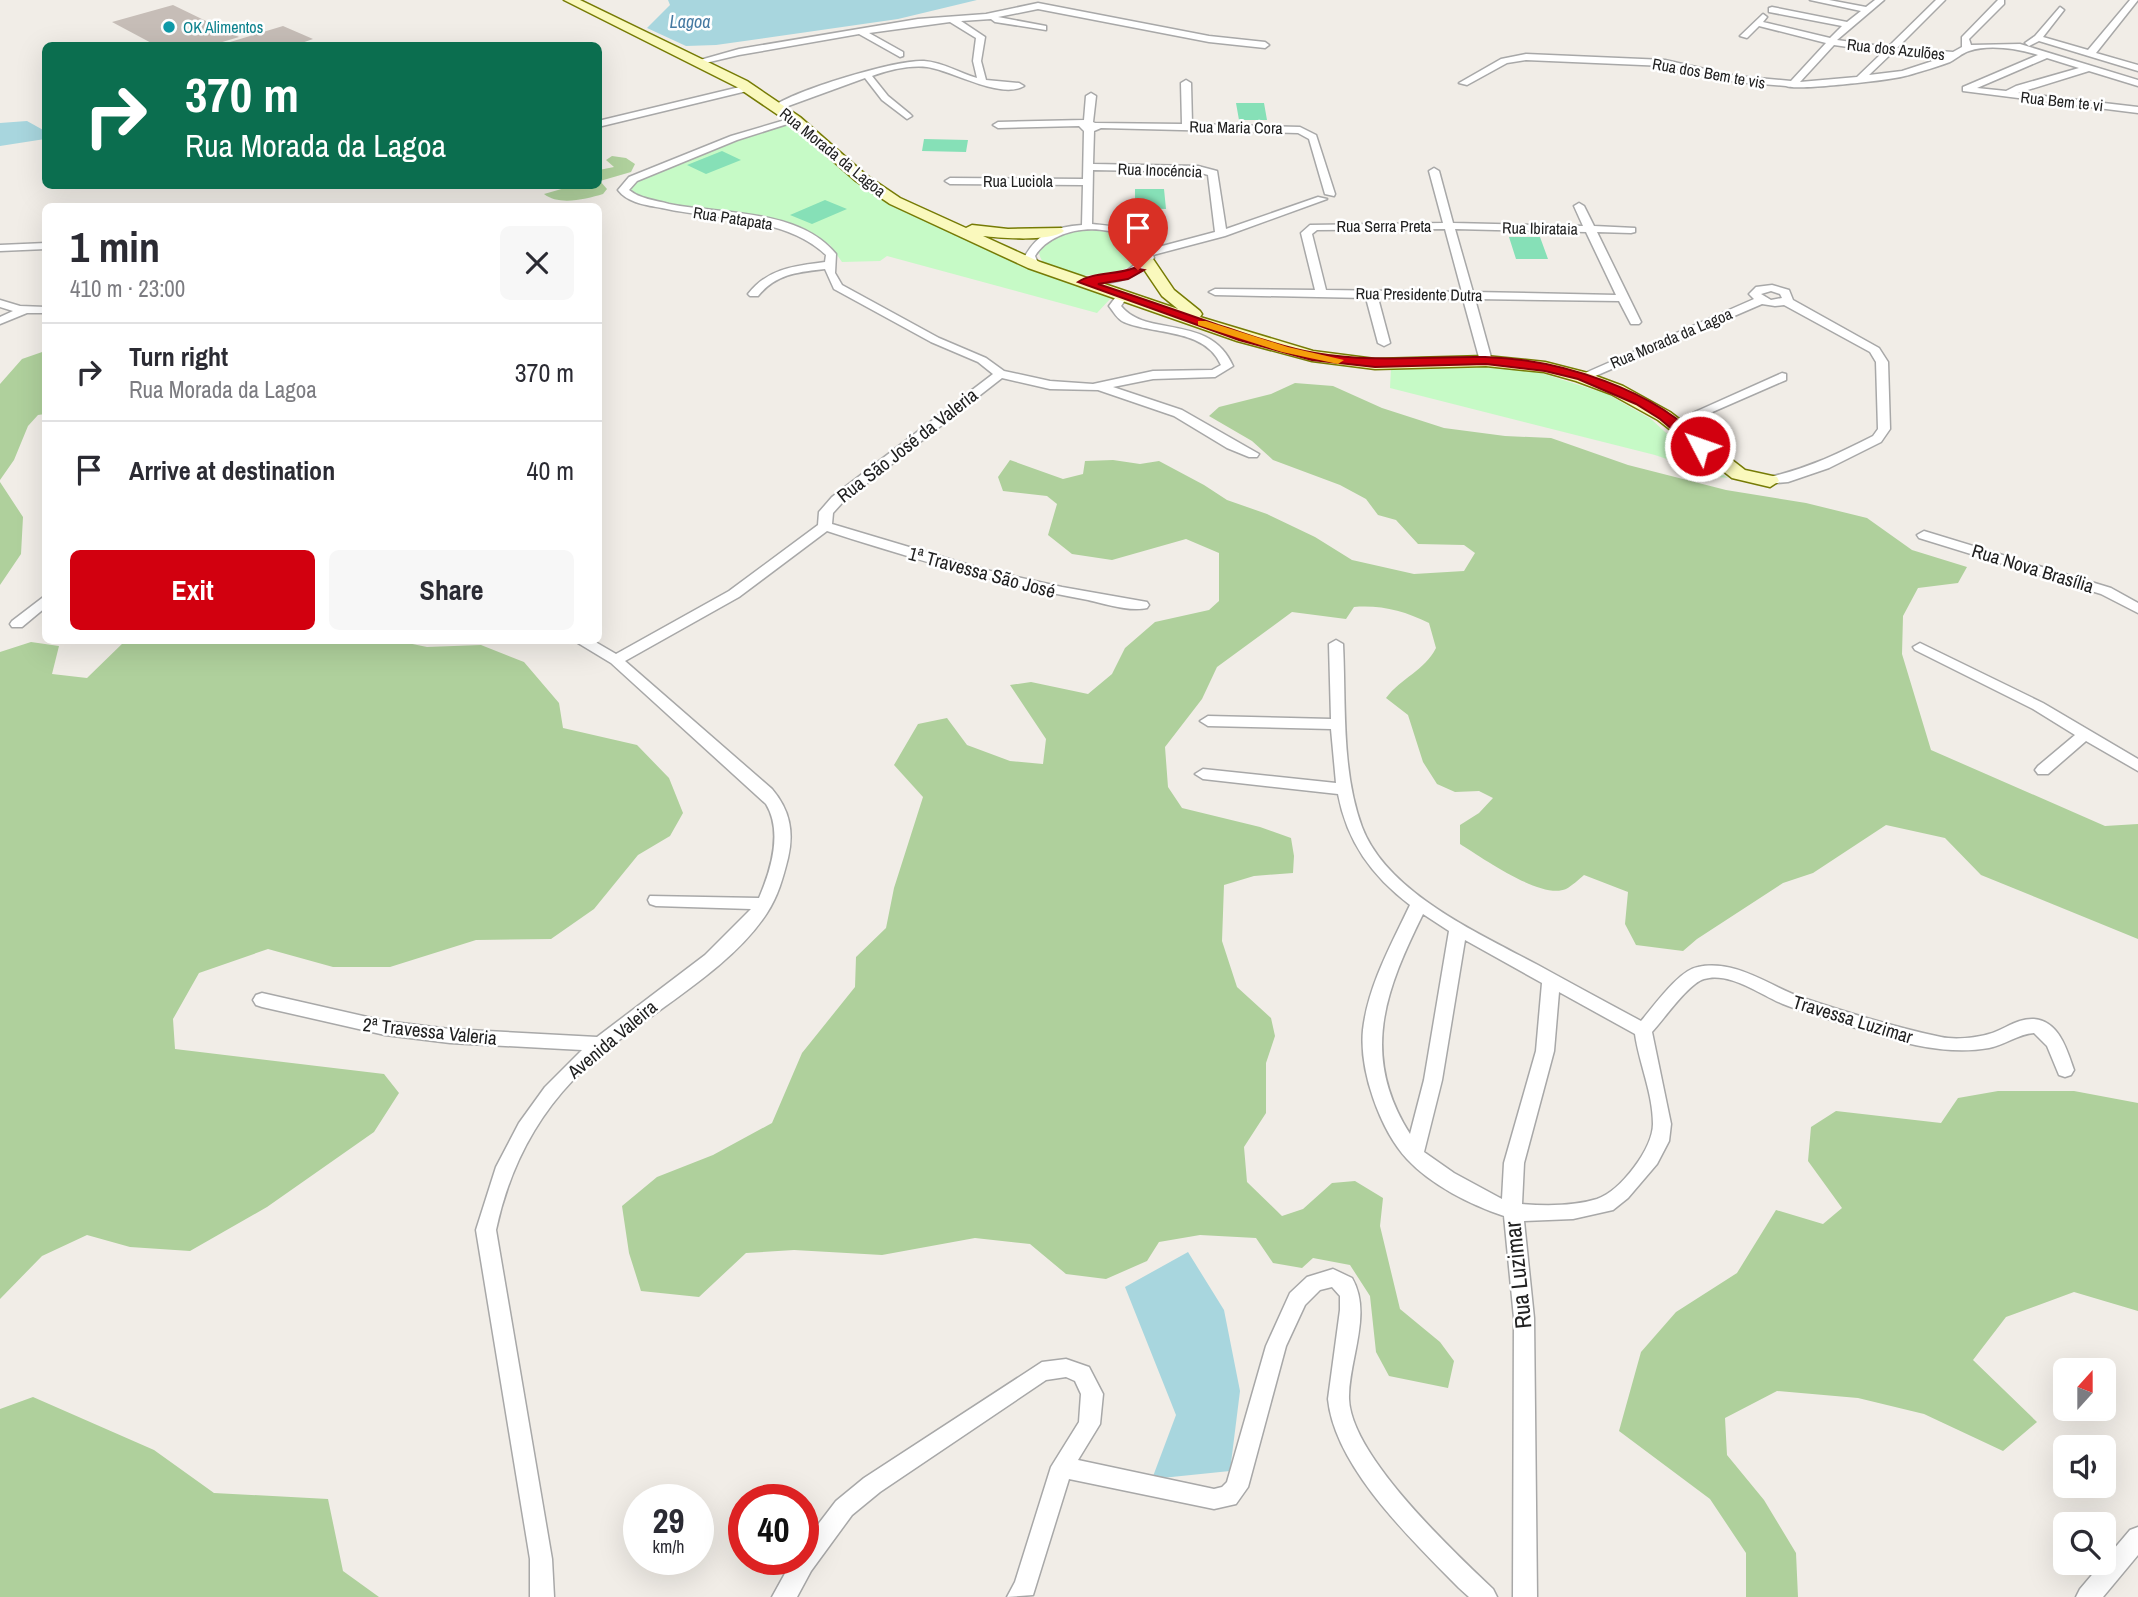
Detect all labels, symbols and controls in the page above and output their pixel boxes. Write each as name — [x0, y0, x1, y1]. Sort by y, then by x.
water label: Lagoa — [669, 9, 711, 34]
place label: OK Alimentos — [183, 16, 263, 38]
marker: OK Alimentos — [161, 19, 177, 35]
street label: Rua dos Azulões — [1846, 33, 1946, 65]
street label: Rua dos Bem te vis — [1651, 52, 1767, 94]
text: 370 m — [185, 61, 299, 127]
icon: right — [70, 70, 161, 161]
street label: Rua Bem te vi — [2020, 86, 2104, 116]
street label: Rua Morada da Lagoa — [775, 102, 891, 202]
street label: Rua Maria Cora — [1189, 115, 1284, 139]
text: Rua Morada da Lagoa — [185, 124, 446, 167]
street label: Rua Inocéncia — [1117, 158, 1203, 182]
street label: Rua Luciola — [983, 170, 1054, 192]
pin — [1108, 198, 1168, 270]
street label: Rua Patapata — [692, 201, 775, 235]
icon: arrive — [1119, 209, 1157, 247]
street label: Rua Serra Preta — [1337, 215, 1432, 237]
street label: Rua Ibirataia — [1502, 216, 1579, 240]
text: 1 min — [70, 219, 160, 275]
button: close — [500, 226, 574, 300]
text: 410 m · 23:00 — [70, 273, 185, 304]
street label: Rua Presidente Dutra — [1355, 282, 1483, 306]
street label: Rua Morada da Lagoa — [1607, 302, 1736, 374]
text: Turn right — [129, 339, 228, 374]
icon: right — [70, 353, 108, 391]
text: 370 m — [515, 355, 574, 390]
text: Rua Morada da Lagoa — [129, 374, 317, 405]
street label: Rua São José da Valeria — [831, 382, 983, 508]
position arrow — [1663, 409, 1737, 483]
icon: arrive — [70, 451, 108, 489]
text: Arrive at destination — [129, 453, 335, 488]
text: 40 m — [527, 453, 574, 488]
street label: Rua Nova Brasília — [1969, 537, 2098, 599]
street label: 1ª Travessa São José — [906, 540, 1058, 604]
button: Exit — [70, 550, 315, 630]
button: Share — [329, 550, 574, 630]
street label: Travessa Luzimar — [1790, 988, 1917, 1050]
street label: Avenida Valeira — [561, 994, 663, 1085]
street label: 2ª Travessa Valeria — [362, 1011, 499, 1051]
street label: Rua Luzimar — [1496, 1219, 1539, 1330]
north arrow — [2053, 1358, 2116, 1421]
map controls — [2053, 1358, 2116, 1575]
button: sound — [2053, 1435, 2116, 1498]
speed limit sign: 40 — [728, 1484, 819, 1575]
text: 29 — [653, 1497, 684, 1544]
button: search — [2053, 1512, 2116, 1575]
text: km/h — [653, 1534, 685, 1559]

